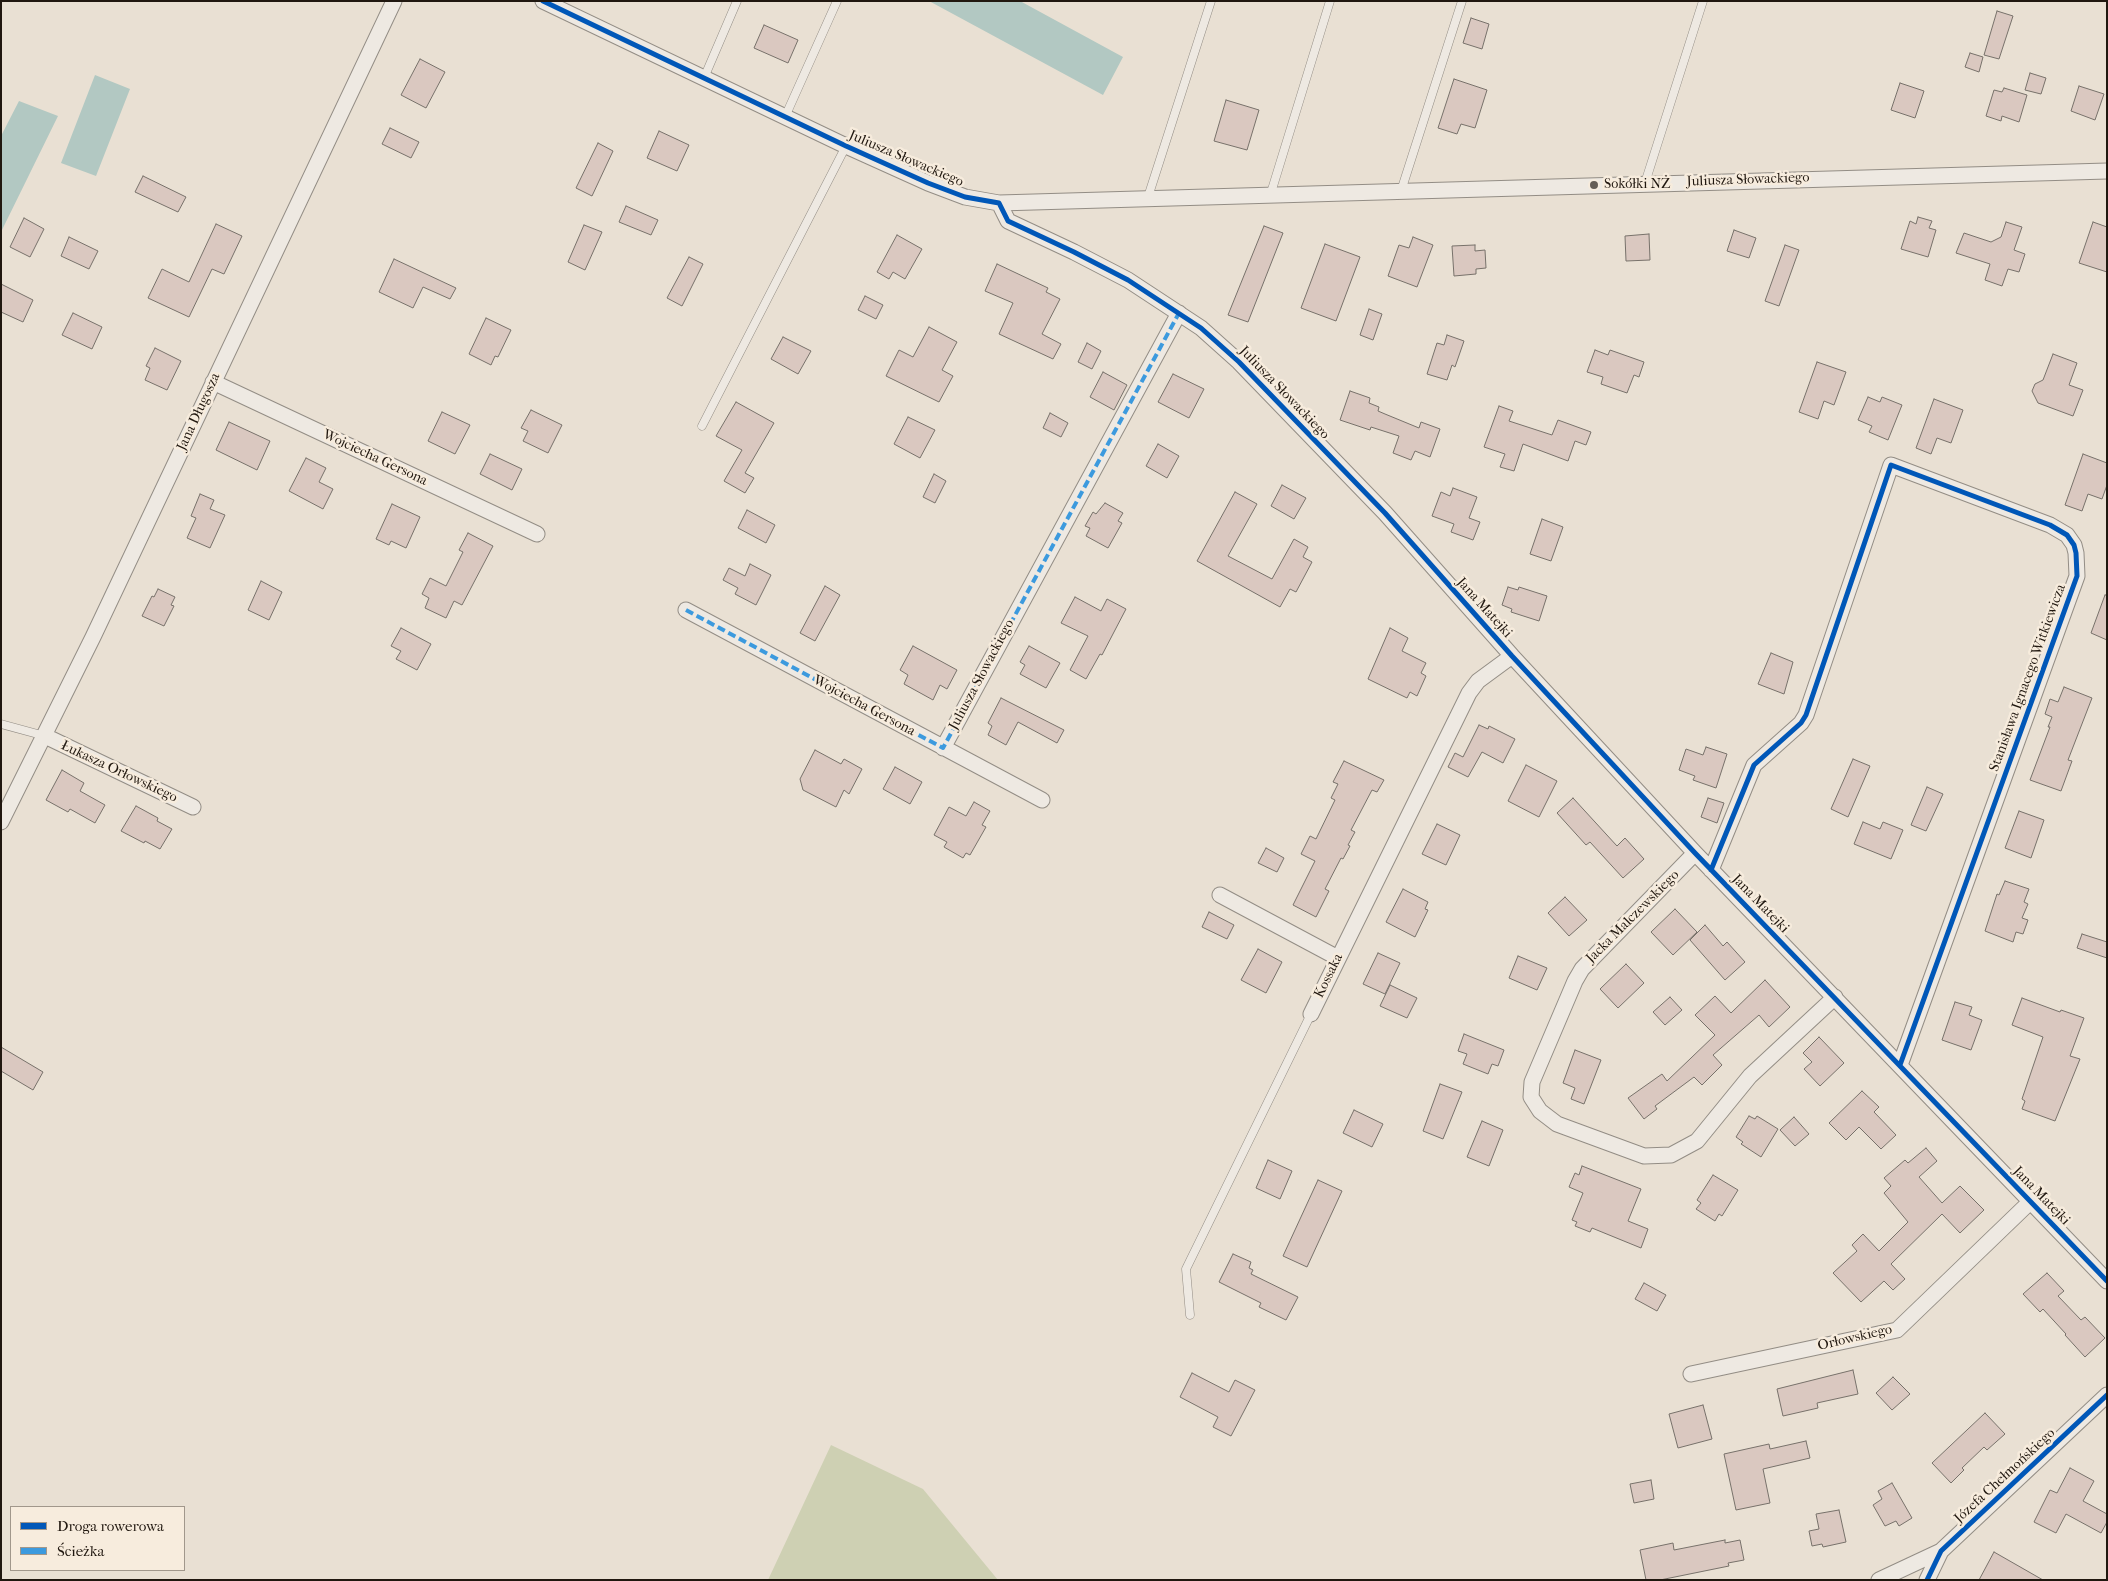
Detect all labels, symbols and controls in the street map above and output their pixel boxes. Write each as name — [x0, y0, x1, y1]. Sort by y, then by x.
street label: Juliusza Słowackiego — [846, 127, 966, 191]
street label: Juliusza Słowackiego — [1686, 169, 1810, 191]
place label: Sokółki NŻ — [1604, 177, 1671, 193]
marker: Sokółki NŻ — [1588, 179, 1600, 191]
street label: Juliusza Słowackiego — [1235, 343, 1333, 443]
street label: Jana Długosza — [174, 370, 224, 454]
street label: Wojciecha Gersona — [320, 426, 430, 490]
street label: Jana Matejki — [1453, 574, 1515, 642]
street label: Stanisława Ignacego Witkiewicza — [1986, 582, 2070, 774]
street label: Juliusza Słowackiego — [946, 617, 1018, 733]
street label: Wojciecha Gersona — [810, 672, 918, 740]
street label: Łukasza Orłowskiego — [58, 738, 180, 806]
street label: Jacka Malczewskiego — [1583, 867, 1683, 967]
street label: Jana Matejki — [1728, 871, 1792, 937]
street label: Kossaka — [1311, 951, 1347, 1001]
street label: Jana Matejki — [2009, 1163, 2073, 1229]
street label: Orłowskiego — [1816, 1321, 1894, 1355]
street label: Józefa Chełmońskiego — [1951, 1425, 2059, 1527]
legend — [10, 1506, 185, 1571]
text: Droga rowerowa — [57, 1517, 164, 1535]
text: Ścieżka — [57, 1542, 104, 1560]

